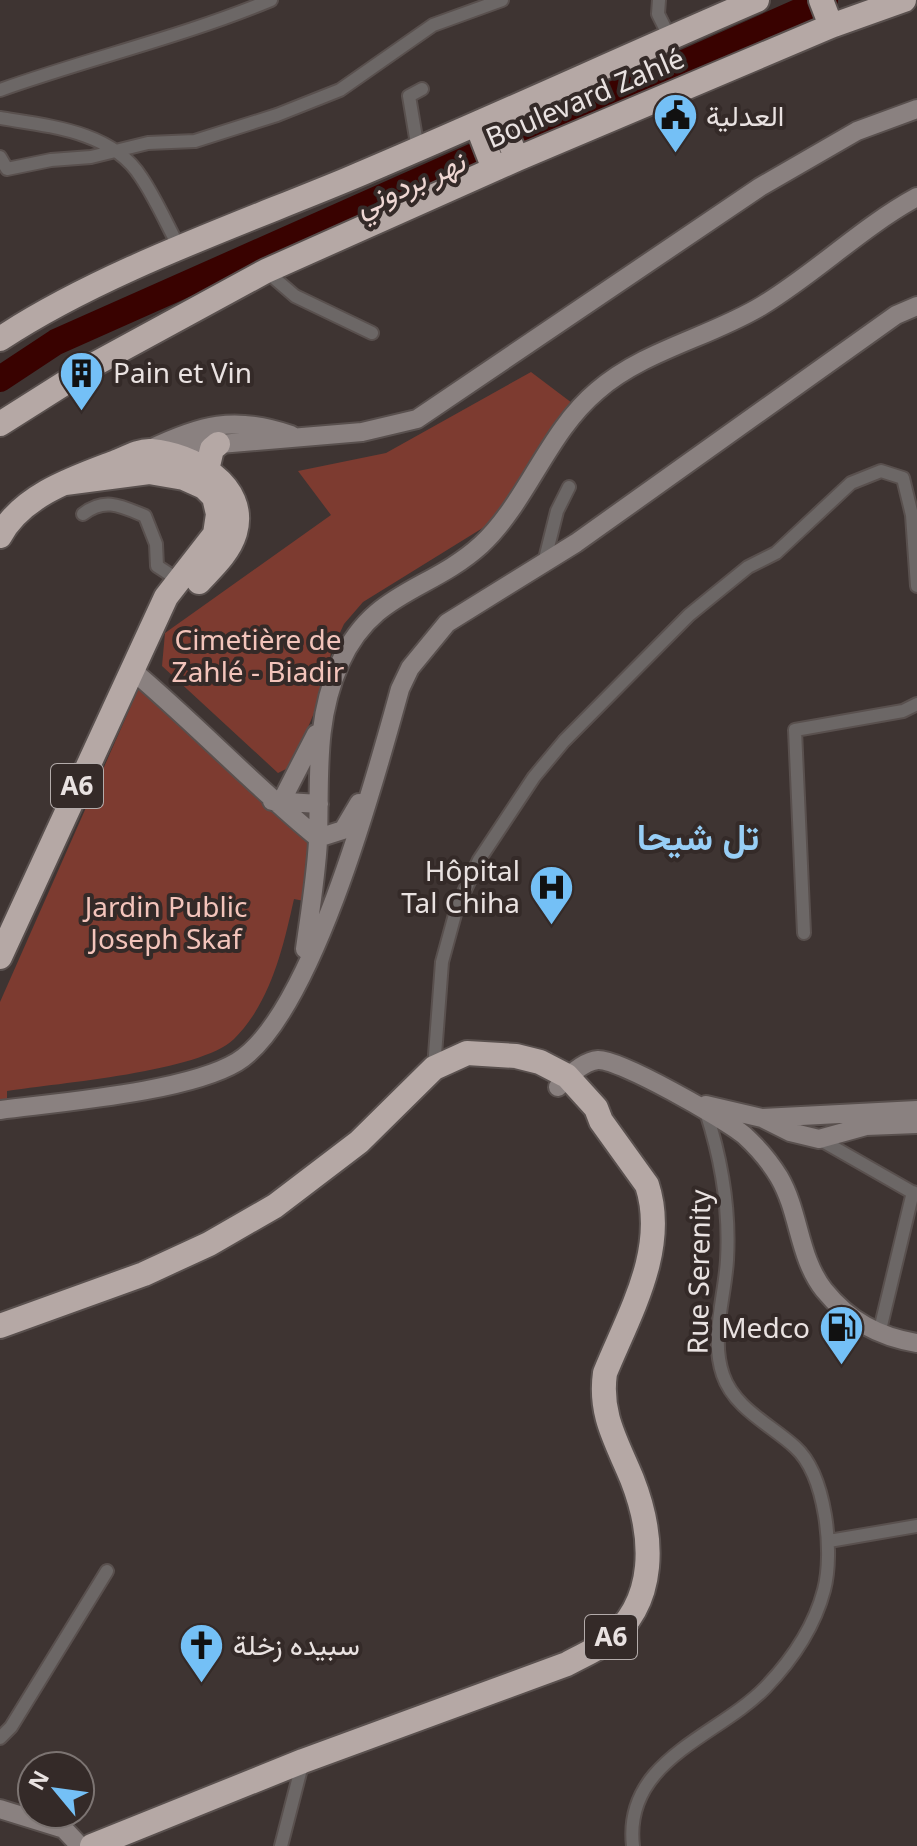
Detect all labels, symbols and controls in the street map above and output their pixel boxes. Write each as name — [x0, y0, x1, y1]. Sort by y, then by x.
street label: Boulevard Zahlé — [479, 38, 690, 156]
public building icon: العدلية — [651, 92, 699, 155]
place label: العدلية — [706, 96, 784, 134]
water label: نهر بردوني — [348, 140, 474, 230]
building icon: Pain et Vin — [58, 349, 106, 412]
place label: Pain et Vin — [113, 353, 252, 391]
park label: Cimetière de Zahlé - Biadir — [172, 620, 345, 690]
road number: A6 — [51, 764, 103, 808]
district label: تل شيحا — [637, 812, 759, 861]
place label: Hôpital Tal Chiha — [401, 851, 520, 921]
hospital icon: Hôpital Tal Chiha — [527, 863, 575, 926]
park label: Jardin Public Joseph Skaf — [82, 887, 247, 957]
street label: Rue Serenity — [678, 1189, 718, 1355]
fuel station icon: Medco — [817, 1304, 865, 1367]
place label: Medco — [721, 1308, 810, 1346]
road number: A6 — [585, 1615, 637, 1659]
church icon: سبيده زخلة — [178, 1621, 226, 1684]
place label: سبيده زخلة — [233, 1625, 360, 1663]
north arrow — [16, 1750, 96, 1830]
text: N — [20, 1765, 55, 1795]

